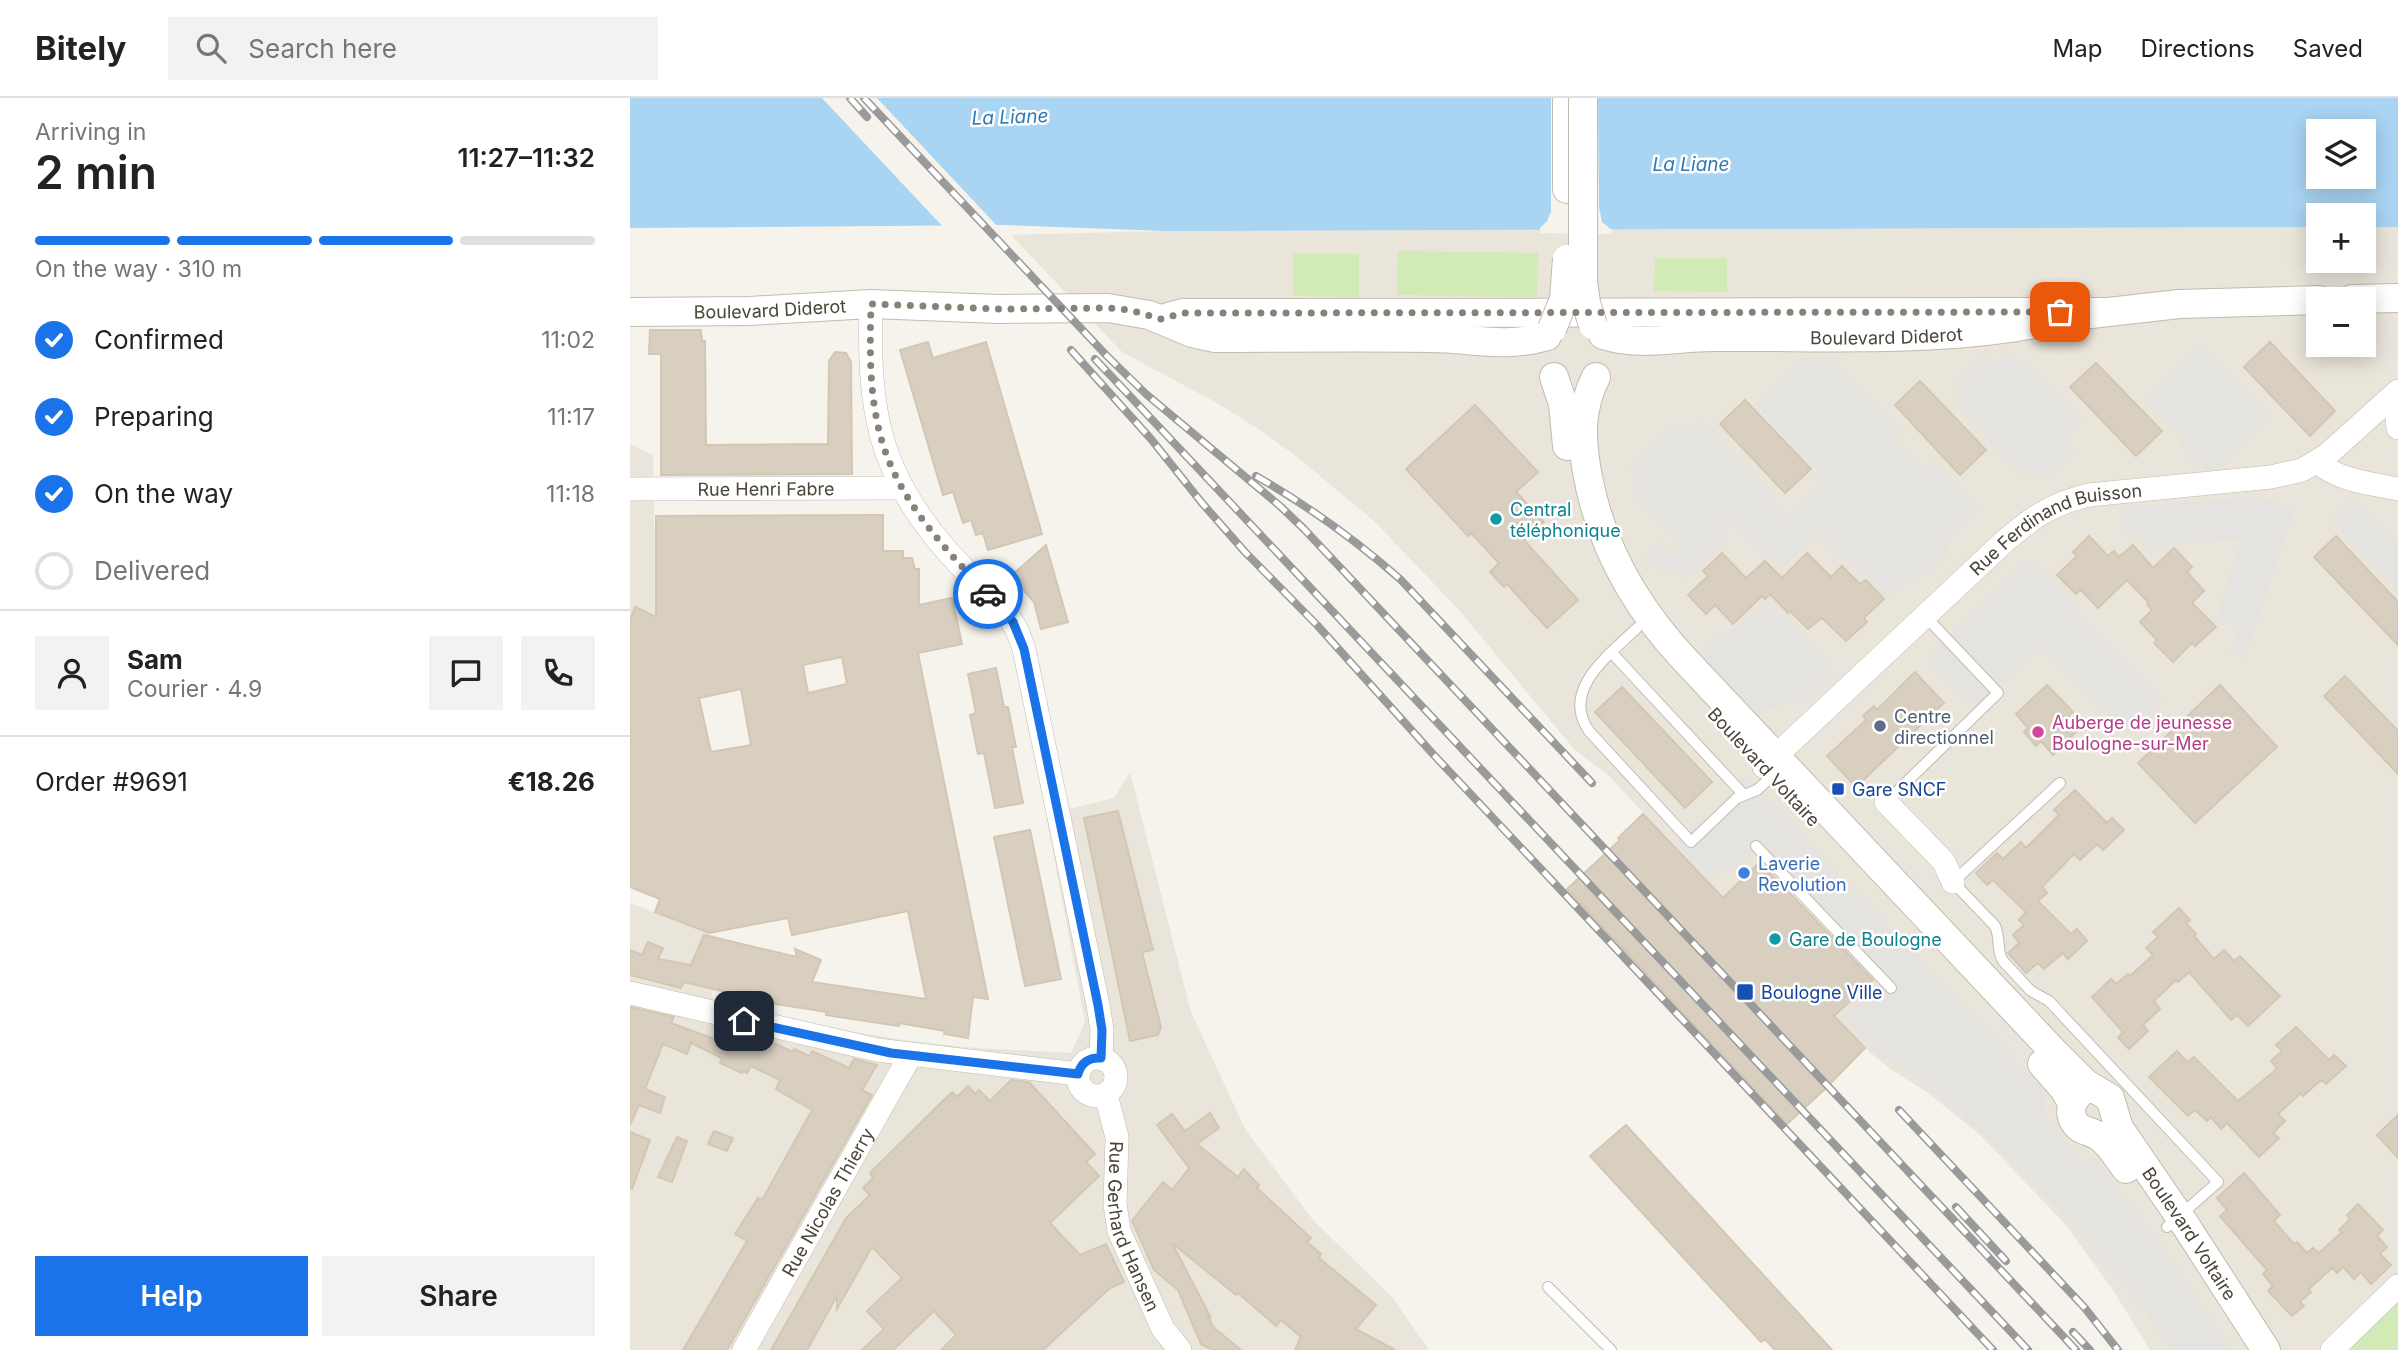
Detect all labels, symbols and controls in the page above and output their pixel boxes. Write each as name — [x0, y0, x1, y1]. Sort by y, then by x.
search box — [168, 17, 658, 80]
text: Bitely — [35, 28, 126, 68]
icon: search — [192, 29, 230, 67]
text: Search here — [248, 33, 397, 64]
text: Map — [2053, 34, 2102, 63]
text: Directions — [2140, 34, 2255, 63]
text: Saved — [2293, 34, 2363, 63]
water label: La Liane — [971, 104, 1049, 130]
text: Arriving in — [35, 118, 146, 146]
map controls — [2306, 119, 2376, 357]
button: layers — [2306, 119, 2376, 189]
text: 11:27–11:32 — [458, 142, 595, 173]
text: 2 min — [35, 144, 157, 200]
water label: La Liane — [1653, 153, 1729, 176]
button: + — [2306, 203, 2376, 273]
text: On the way · 310 m — [35, 255, 242, 283]
pin — [2030, 282, 2090, 342]
button: − — [2306, 287, 2376, 357]
icon: bag — [2041, 293, 2079, 331]
street label: Boulevard Diderot — [694, 295, 847, 322]
icon: check — [35, 321, 73, 359]
street label: Boulevard Diderot — [1810, 323, 1963, 348]
text: Confirmed — [94, 324, 224, 355]
text: 11:02 — [541, 326, 595, 354]
icon: check — [35, 398, 73, 436]
text: Preparing — [94, 401, 214, 432]
text: 11:17 — [547, 403, 595, 431]
icon: check — [35, 475, 73, 513]
text: On the way — [94, 478, 233, 509]
street label: Rue Henri Fabre — [697, 478, 835, 499]
street label: Rue Ferdinand Buisson — [1965, 479, 2143, 579]
text: 11:18 — [546, 480, 595, 508]
place label: Central téléphonique — [1510, 499, 1621, 541]
marker: Central téléphonique — [1488, 511, 1504, 527]
text: Delivered — [94, 555, 210, 586]
courier — [953, 559, 1023, 629]
icon: car — [969, 575, 1007, 613]
button: person — [35, 636, 109, 710]
button: chat — [429, 636, 503, 710]
button: phone — [521, 636, 595, 710]
text: Sam — [127, 644, 183, 675]
text: Courier · 4.9 — [127, 675, 262, 703]
street label: Boulevard Voltaire — [1704, 703, 1824, 831]
place label: Centre directionnel — [1894, 706, 1994, 748]
place label: Auberge de jeunesse Boulogne-sur-Mer — [2052, 712, 2232, 754]
marker: Centre directionnel — [1872, 718, 1888, 734]
marker: Auberge de jeunesse Boulogne-sur-Mer — [2030, 724, 2046, 740]
text: Order #9691 — [35, 766, 188, 797]
text: €18.26 — [508, 766, 595, 797]
place label: Gare SNCF — [1852, 779, 1946, 800]
marker: Gare SNCF — [1830, 781, 1846, 797]
place label: Laverie Revolution — [1758, 853, 1847, 895]
marker: Laverie Revolution — [1736, 865, 1752, 881]
place label: Gare de Boulogne — [1789, 929, 1942, 950]
marker: Gare de Boulogne — [1767, 931, 1783, 947]
marker: Boulogne Ville — [1735, 982, 1755, 1002]
place label: Boulogne Ville — [1761, 982, 1883, 1003]
pin — [714, 991, 774, 1051]
icon: home — [725, 1002, 763, 1040]
street label: Rue Nicolas Thierry — [777, 1124, 878, 1280]
street label: Rue Gerhard Hansen — [1104, 1141, 1164, 1314]
street label: Boulevard Voltaire — [2138, 1163, 2241, 1304]
button: Help — [35, 1256, 308, 1336]
button: Share — [322, 1256, 595, 1336]

